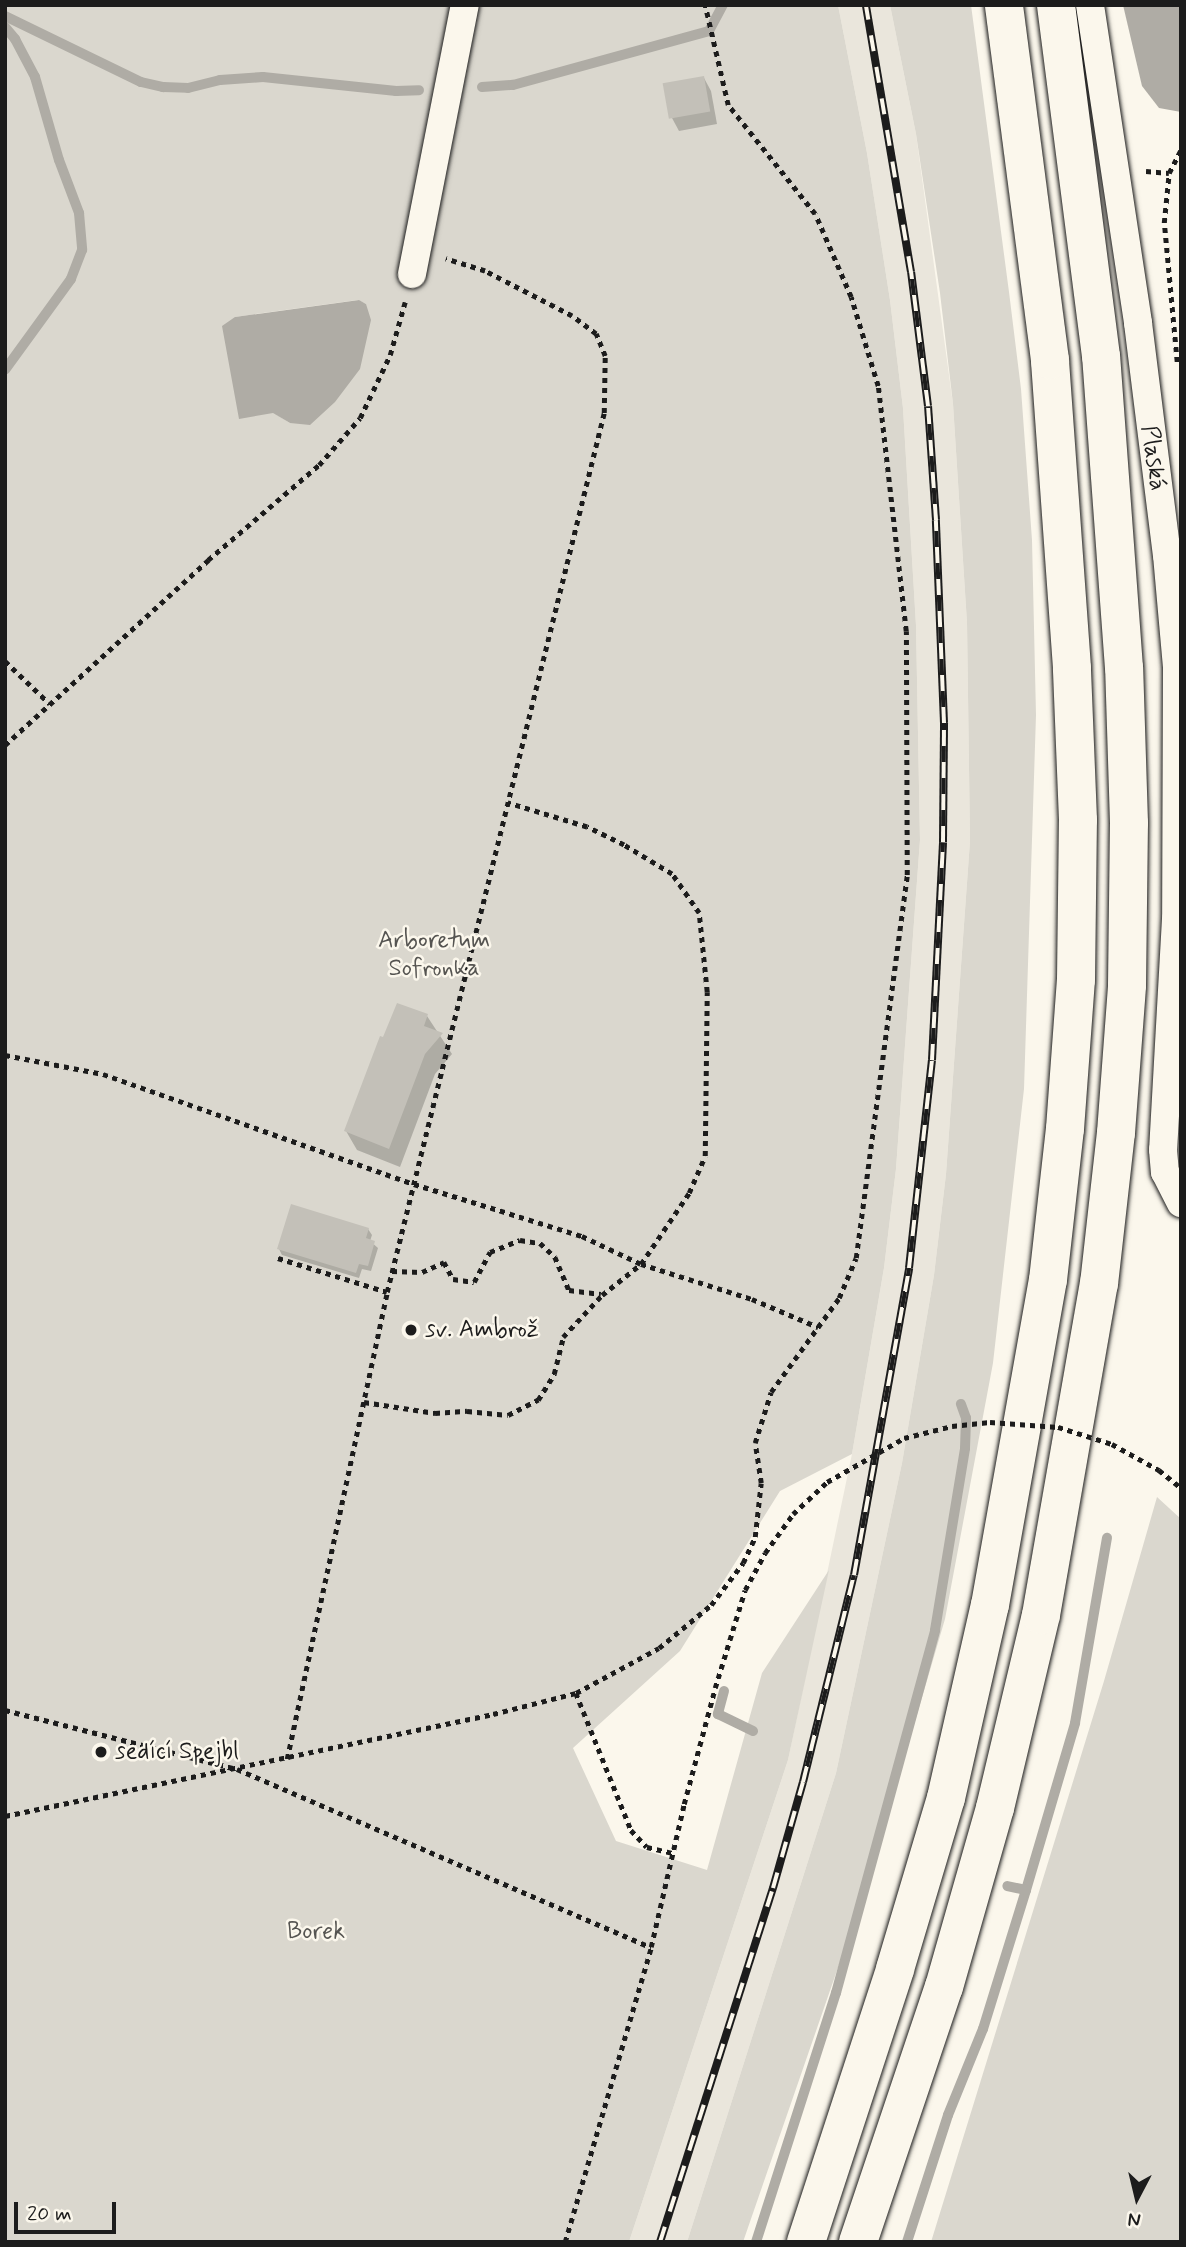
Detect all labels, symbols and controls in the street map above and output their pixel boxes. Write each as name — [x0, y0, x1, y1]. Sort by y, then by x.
street label: Plaská — [1134, 424, 1172, 492]
park label: Arboretum Sofronka — [378, 927, 490, 983]
place label: sv. Ambrož — [425, 1316, 539, 1344]
marker: sv. Ambrož — [403, 1322, 419, 1338]
place label: sedící Spejbl — [115, 1738, 239, 1766]
marker: sedící Spejbl — [93, 1744, 109, 1760]
park label: Borek — [287, 1918, 345, 1946]
north arrow — [1102, 2163, 1172, 2233]
scale bar — [18, 2188, 119, 2232]
text: 20 m — [27, 2200, 72, 2228]
text: N — [1127, 2206, 1142, 2233]

